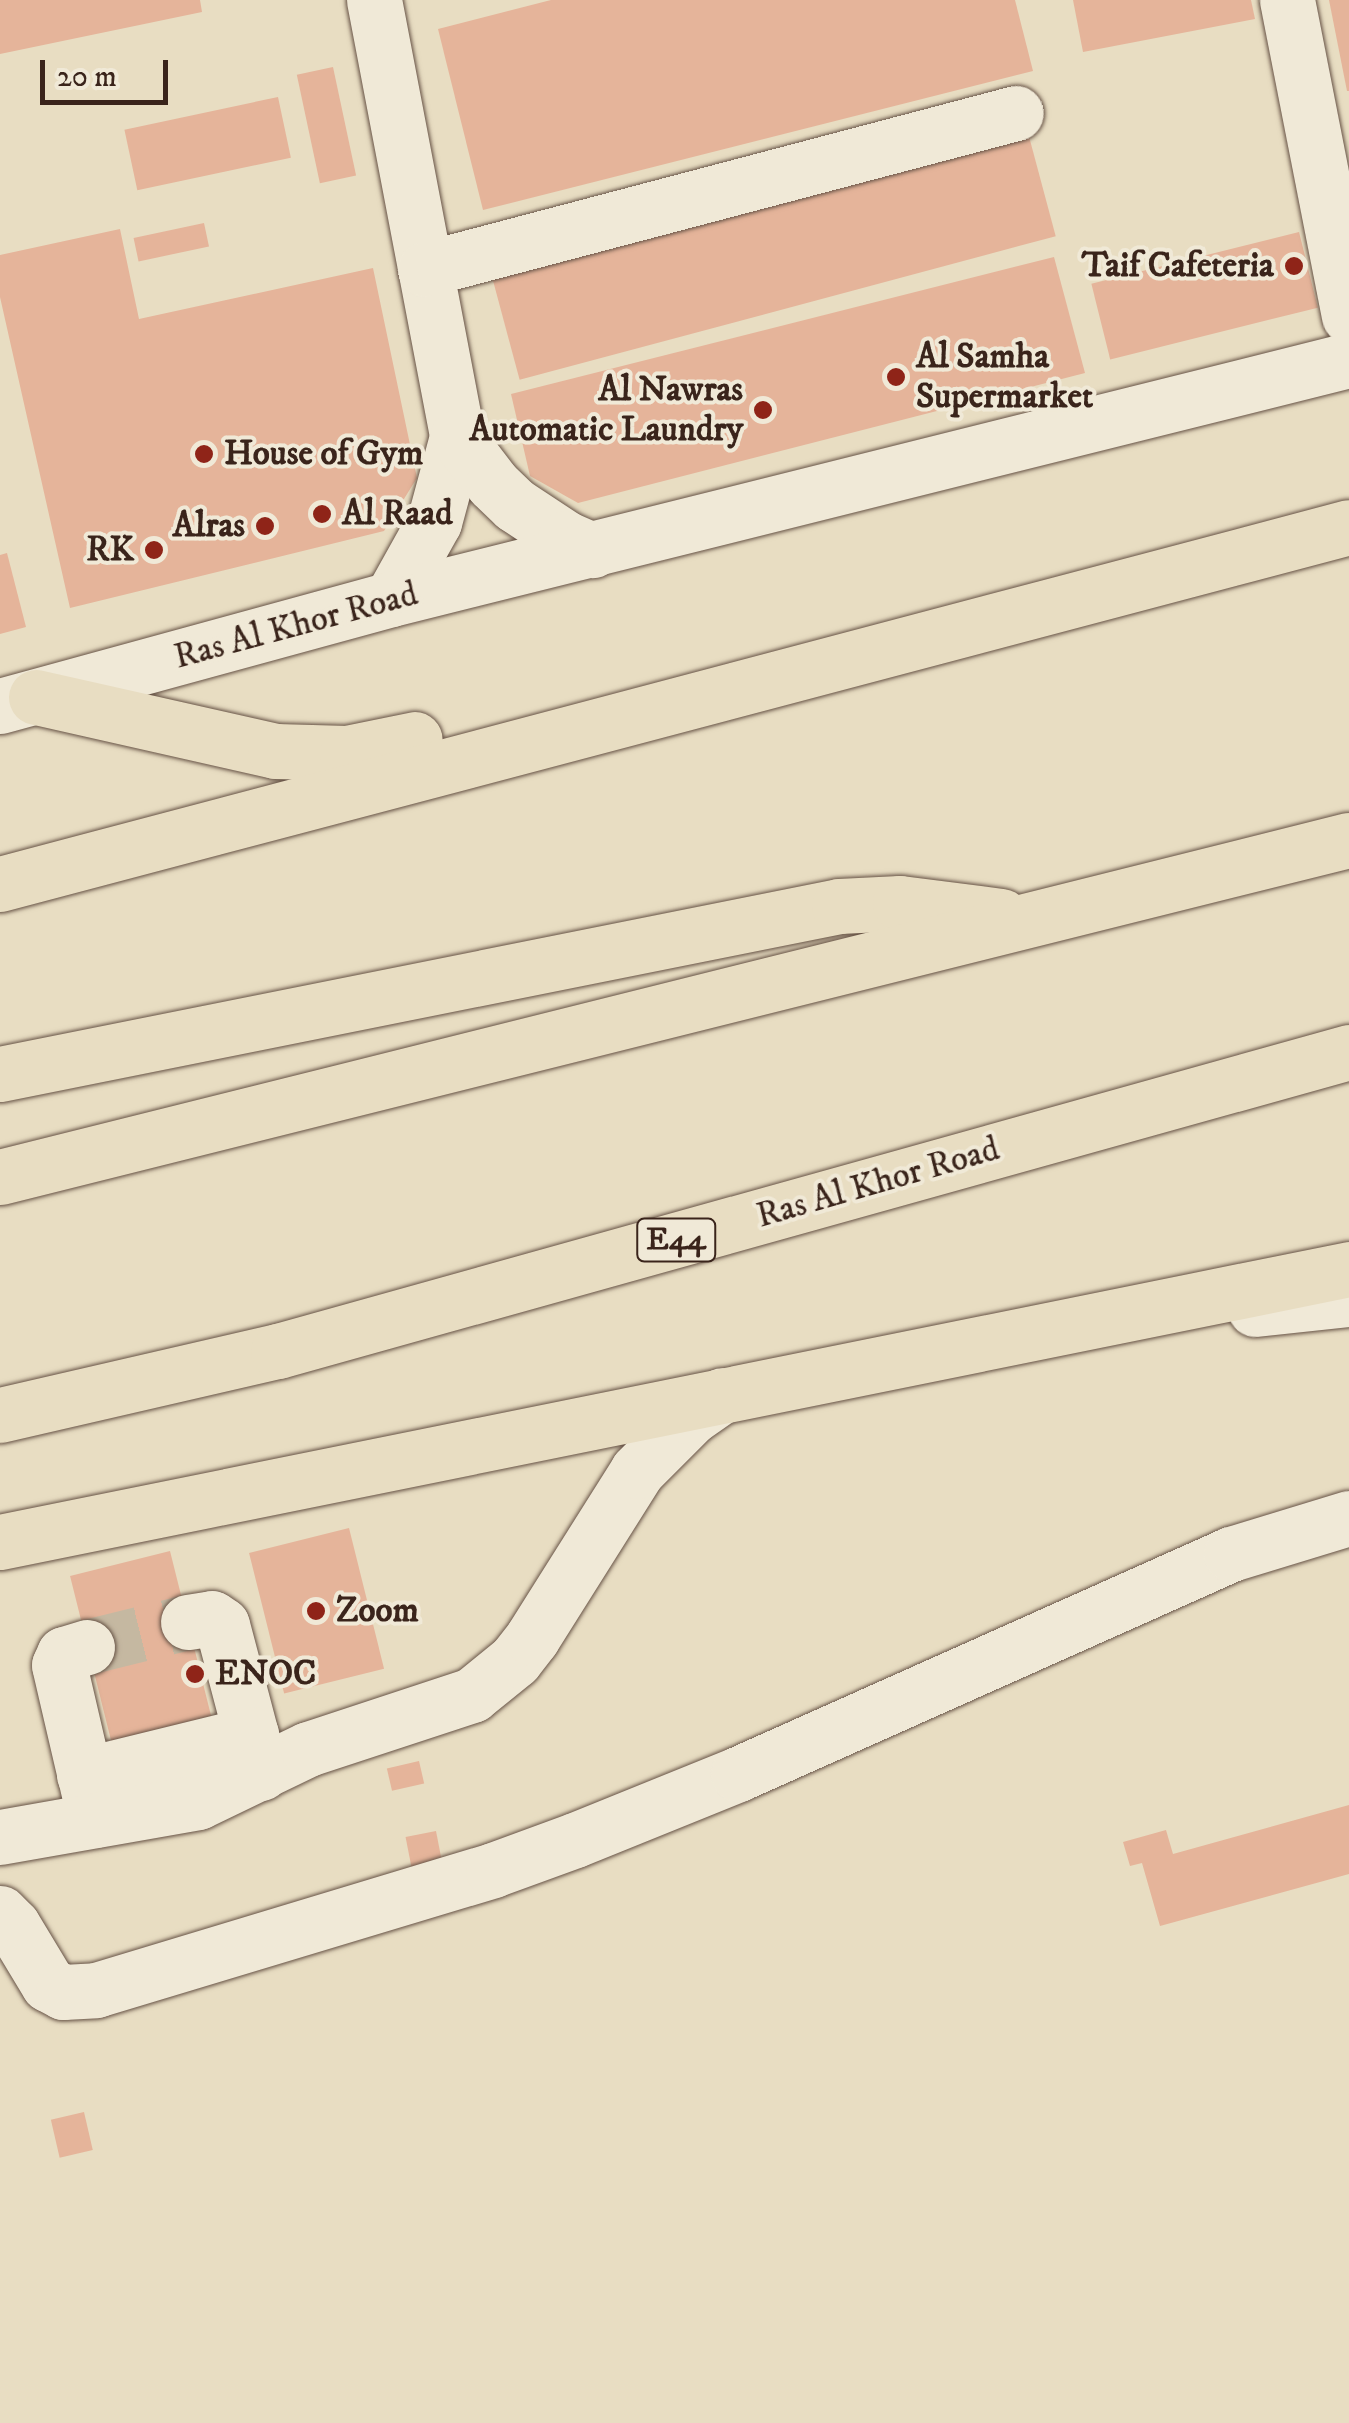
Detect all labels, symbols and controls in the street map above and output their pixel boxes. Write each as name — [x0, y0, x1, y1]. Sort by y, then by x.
scale bar — [45, 40, 172, 102]
text: 20 m — [57, 59, 117, 96]
place label: Taif Cafeteria — [1082, 245, 1274, 287]
marker: Taif Cafeteria — [1283, 255, 1305, 277]
place label: Al Samha Supermarket — [916, 336, 1093, 418]
marker: Al Samha Supermarket — [885, 366, 907, 388]
place label: Al Nawras Automatic Laundry — [469, 369, 743, 451]
marker: Al Nawras Automatic Laundry — [752, 399, 774, 421]
place label: House of Gym — [224, 433, 423, 475]
marker: House of Gym — [193, 443, 215, 465]
place label: Al Raad — [342, 493, 453, 535]
marker: Al Raad — [311, 503, 333, 525]
place label: Alras — [173, 505, 245, 547]
marker: Alras — [254, 515, 276, 537]
place label: RK — [86, 529, 134, 571]
marker: RK — [143, 539, 165, 561]
street label: Ras Al Khor Road — [170, 573, 422, 679]
street label: Ras Al Khor Road — [752, 1128, 1004, 1238]
road number: E44 — [636, 1213, 716, 1267]
place label: Zoom — [336, 1590, 419, 1632]
marker: Zoom — [305, 1600, 327, 1622]
place label: ENOC — [215, 1653, 316, 1695]
marker: ENOC — [184, 1663, 206, 1685]

